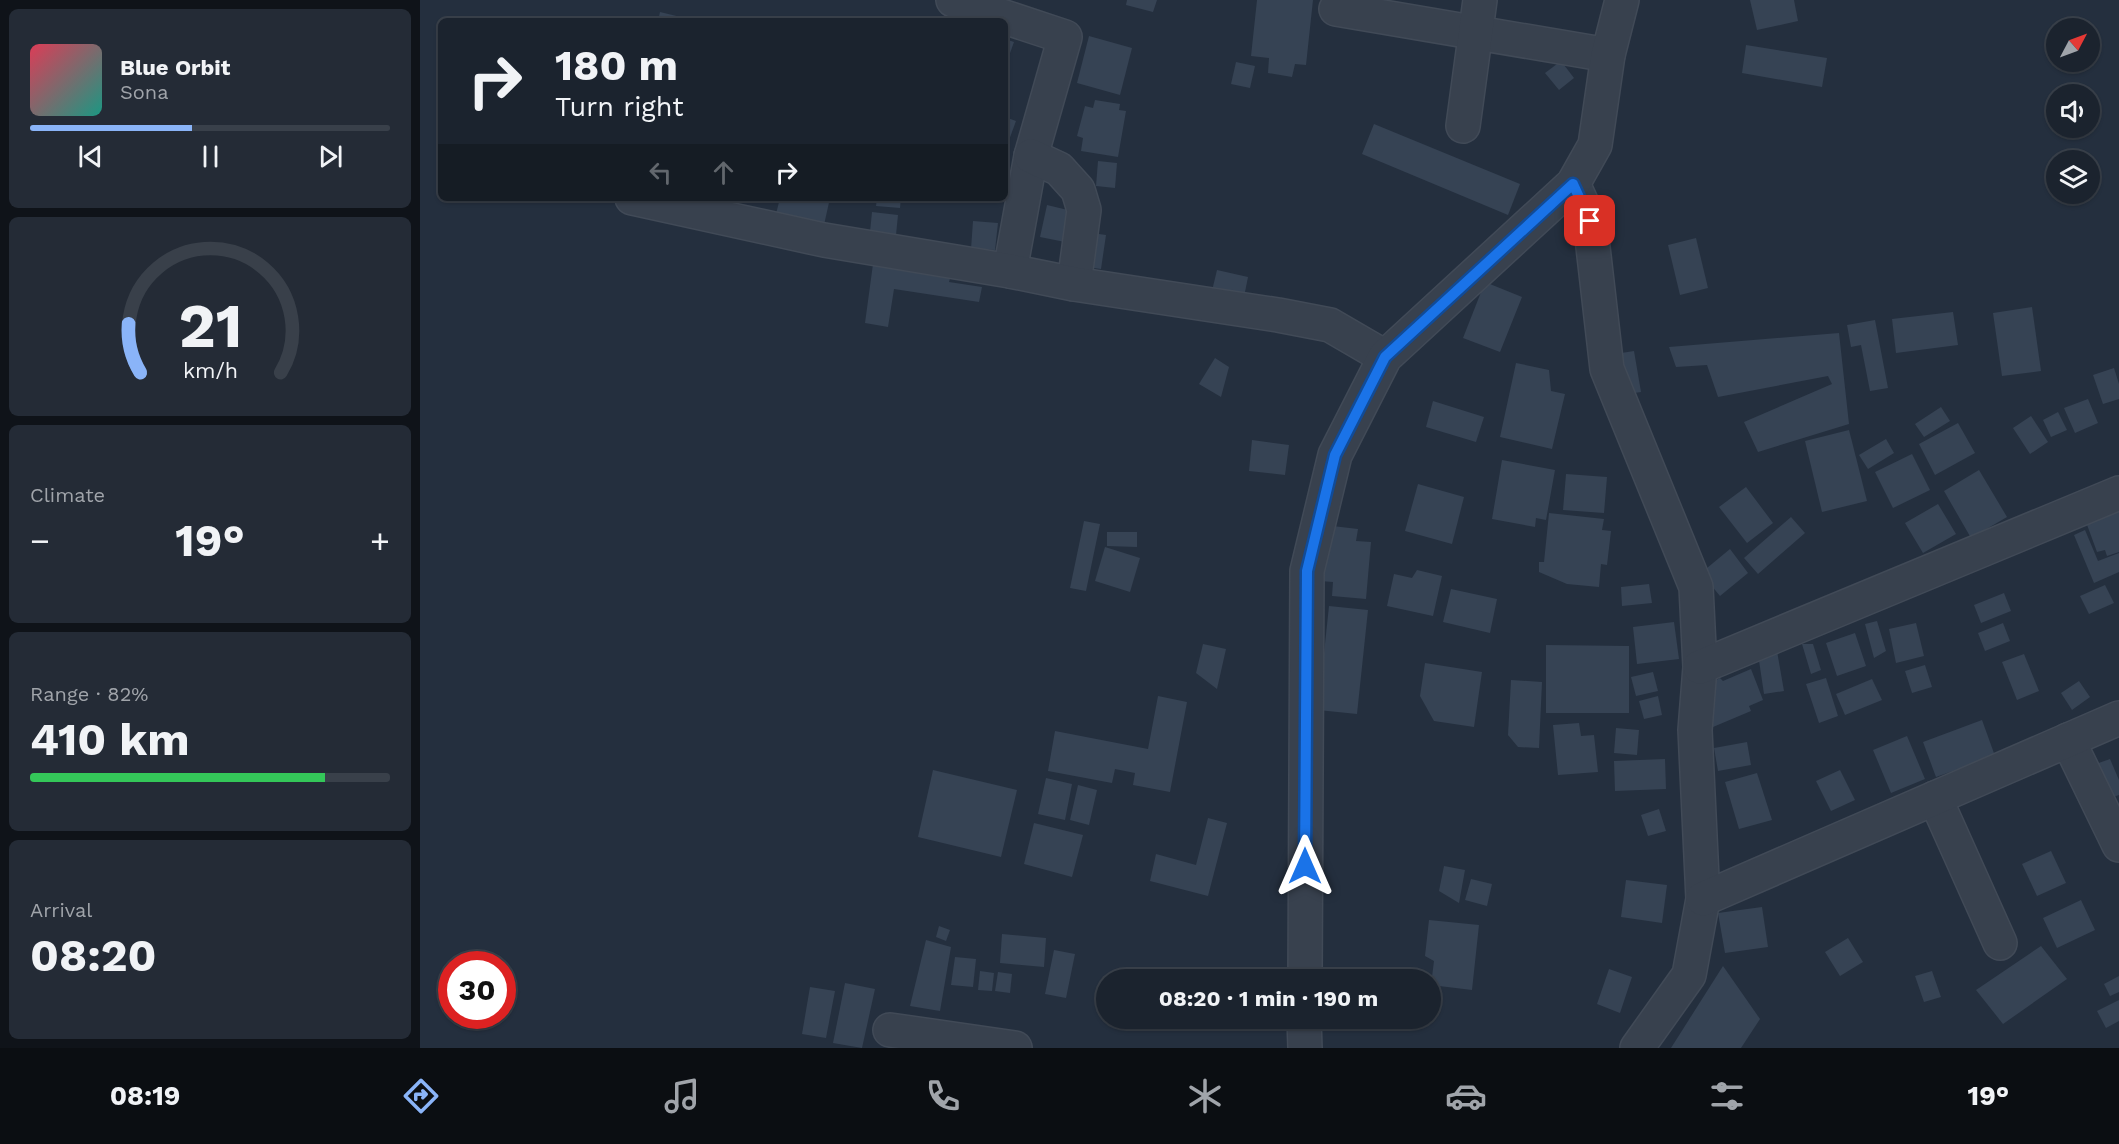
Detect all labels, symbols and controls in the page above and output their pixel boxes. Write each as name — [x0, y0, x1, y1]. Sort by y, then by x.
north arrow — [2046, 18, 2100, 72]
map controls — [2046, 18, 2100, 204]
text: 180 m — [555, 41, 678, 90]
icon: right — [456, 42, 534, 120]
text: Blue Orbit — [120, 55, 230, 80]
text: Sona — [120, 80, 169, 104]
button: sound — [2046, 84, 2100, 138]
text: Turn right — [555, 91, 684, 123]
icon: previous — [74, 140, 107, 173]
icon: pause — [194, 140, 227, 173]
icon: next — [314, 140, 347, 173]
button: layers — [2046, 150, 2100, 204]
icon: left — [644, 156, 677, 189]
icon: ahead — [707, 156, 740, 189]
icon: right — [770, 156, 803, 189]
pin — [1564, 195, 1615, 246]
icon: arrive — [1573, 204, 1606, 237]
text: 21 — [178, 289, 242, 362]
text: km/h — [182, 359, 238, 384]
text: Climate — [30, 483, 105, 507]
text: 19° — [175, 514, 245, 567]
text: − — [30, 521, 50, 560]
text: + — [370, 521, 390, 560]
text: Range · 82% — [30, 682, 148, 706]
text: 410 km — [30, 713, 190, 766]
position arrow — [1273, 834, 1337, 898]
text: Arrival — [30, 898, 92, 922]
text: 08:20 — [30, 929, 157, 982]
speed limit sign: 30 — [438, 951, 516, 1029]
text: 08:20 · 1 min · 190 m — [1159, 986, 1378, 1011]
icon: directions — [400, 1075, 442, 1117]
icon: music — [661, 1075, 703, 1117]
icon: phone — [922, 1075, 964, 1117]
icon: climate — [1184, 1075, 1226, 1117]
icon: car — [1445, 1075, 1487, 1117]
icon: filters — [1706, 1075, 1748, 1117]
text: 08:19 — [110, 1080, 180, 1112]
text: 19° — [1968, 1080, 2009, 1112]

